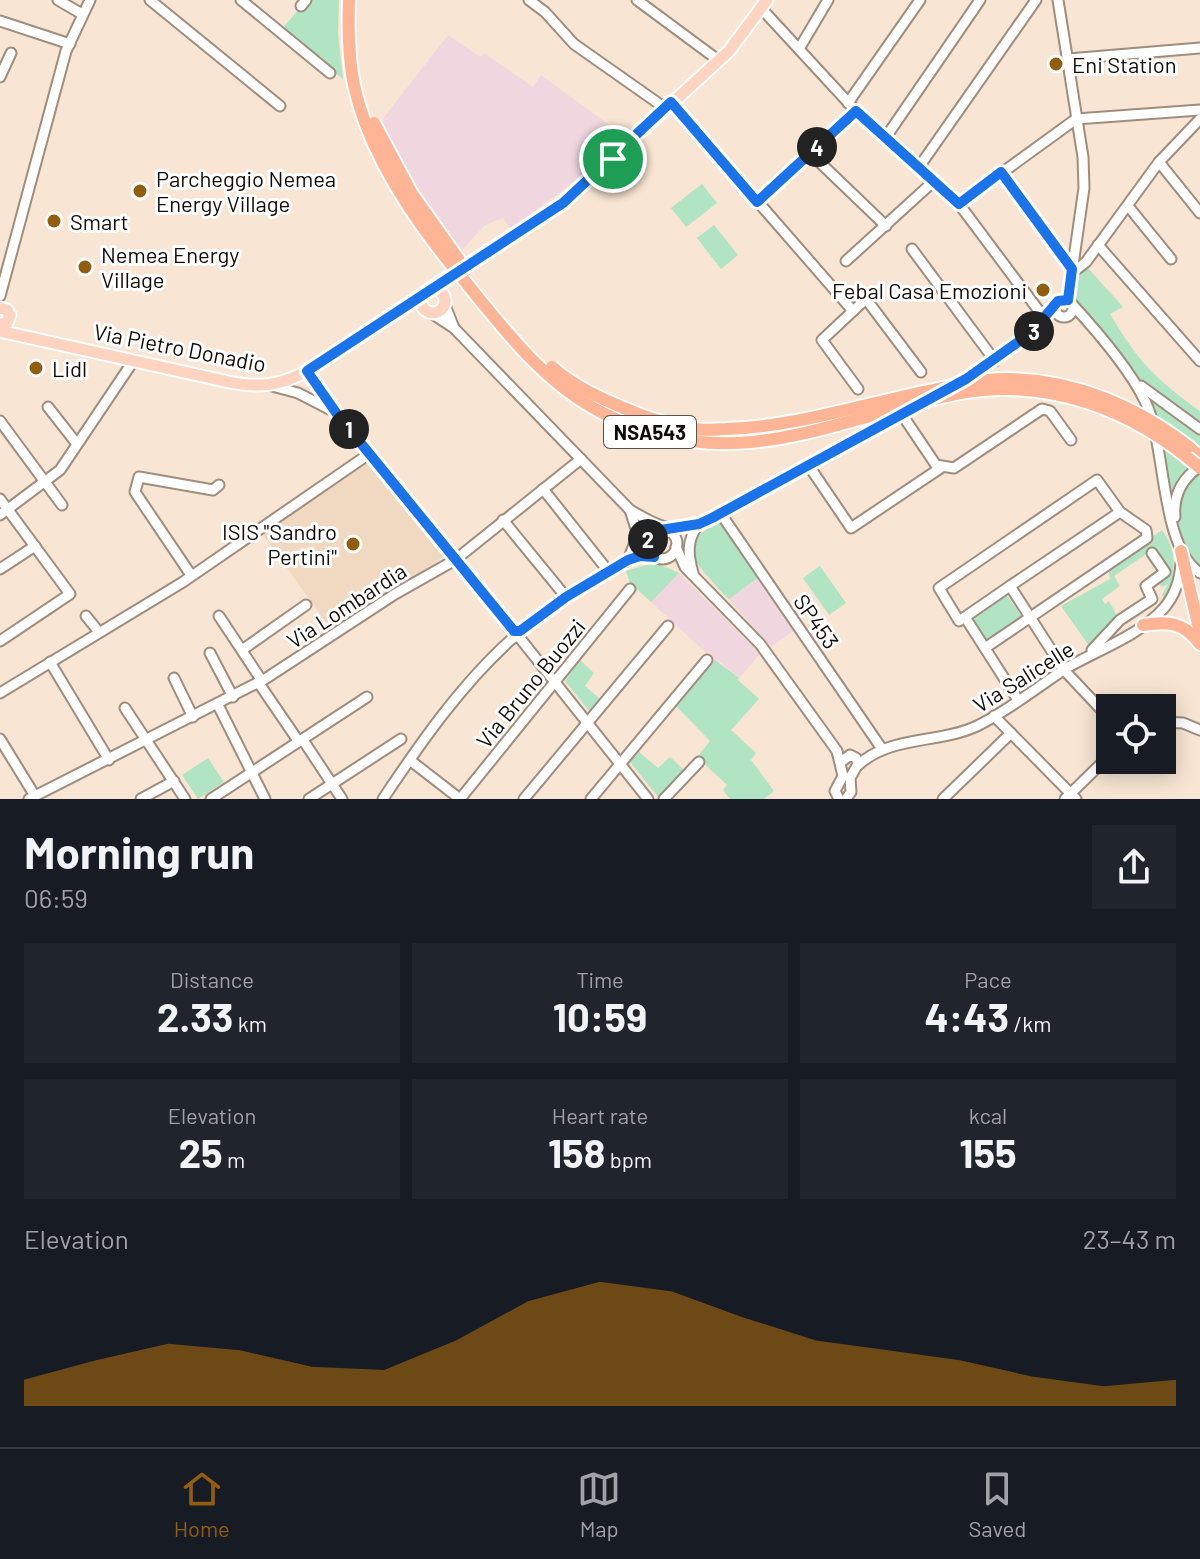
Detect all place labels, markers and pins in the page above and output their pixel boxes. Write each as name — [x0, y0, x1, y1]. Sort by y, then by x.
place label: Eni Station — [1072, 51, 1177, 77]
marker: Eni Station — [1047, 55, 1065, 73]
pin — [579, 125, 647, 193]
pin: 4 — [797, 127, 837, 167]
place label: Parcheggio Nemea Energy Village — [156, 165, 336, 216]
marker: Parcheggio Nemea Energy Village — [131, 182, 149, 200]
place label: Smart — [70, 208, 129, 234]
marker: Smart — [45, 212, 63, 230]
place label: Nemea Energy Village — [101, 241, 239, 292]
marker: Nemea Energy Village — [76, 258, 94, 276]
place label: Febal Casa Emozioni — [832, 277, 1027, 303]
marker: Febal Casa Emozioni — [1034, 281, 1052, 299]
pin: 3 — [1014, 311, 1054, 351]
place label: Lidl — [52, 355, 87, 381]
marker: Lidl — [27, 359, 45, 377]
pin: 1 — [329, 409, 369, 449]
place label: ISIS "Sandro Pertini" — [222, 518, 337, 569]
pin: 2 — [628, 519, 668, 559]
marker: ISIS "Sandro Pertini" — [344, 535, 362, 553]

